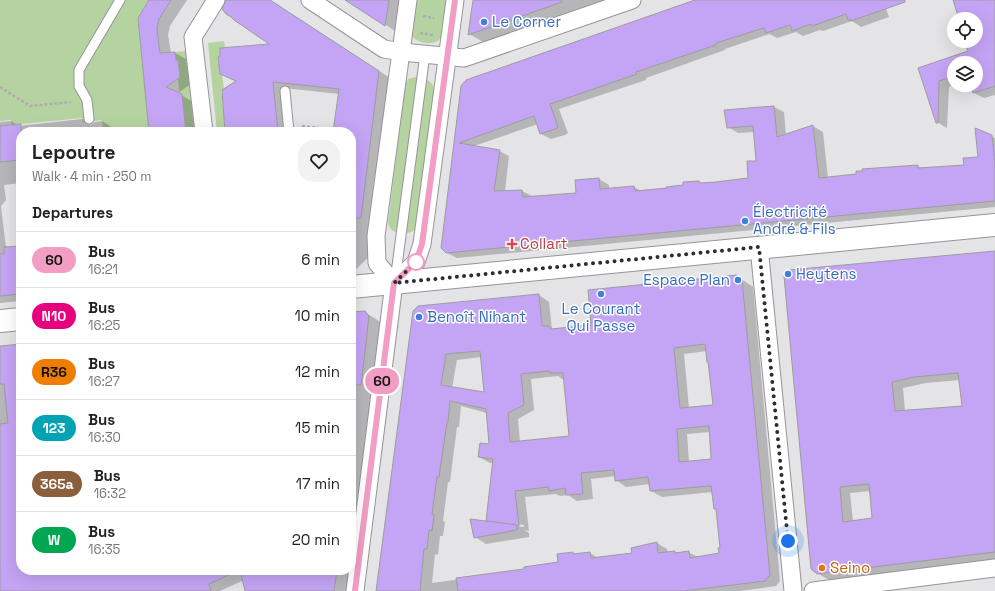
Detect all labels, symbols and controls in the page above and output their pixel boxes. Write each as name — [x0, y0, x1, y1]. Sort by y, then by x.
place label: Le Corner — [492, 12, 562, 31]
map controls — [947, 12, 983, 92]
button: locate — [947, 12, 983, 48]
marker: Le Corner — [479, 17, 489, 27]
button: layers — [947, 56, 983, 92]
text: Lepoutre — [32, 140, 116, 165]
button: heart — [298, 140, 340, 182]
text: Walk · 4 min · 250 m — [32, 168, 151, 185]
place label: Électricité André & Fils — [753, 202, 836, 238]
text: Departures — [32, 203, 113, 222]
marker: Électricité André & Fils — [740, 216, 750, 226]
place label: Collart — [520, 234, 568, 253]
marker: Collart — [507, 239, 517, 249]
text: Bus — [88, 242, 115, 261]
text: 6 min — [301, 250, 340, 269]
text: 60 — [45, 251, 63, 269]
unlabelled marker — [407, 253, 425, 271]
text: 16:21 — [88, 261, 118, 278]
place label: Heytens — [796, 264, 857, 283]
marker: Heytens — [783, 269, 793, 279]
place label: Espace Plan — [643, 270, 730, 289]
marker: Espace Plan — [733, 275, 743, 285]
marker: Le Courant Qui Passe — [596, 289, 606, 299]
text: Bus — [88, 298, 115, 317]
place label: Le Courant Qui Passe — [562, 299, 641, 335]
text: 10 min — [294, 306, 340, 325]
text: N10 — [42, 307, 66, 325]
place label: Benoît Nihant — [427, 307, 526, 326]
marker: Benoît Nihant — [414, 312, 424, 322]
text: 16:25 — [88, 317, 120, 334]
text: Bus — [88, 354, 115, 373]
text: 12 min — [295, 362, 340, 381]
text: R36 — [41, 363, 67, 381]
line badge: 60 — [364, 368, 400, 394]
text: 60 — [373, 372, 391, 390]
text: 16:27 — [88, 373, 120, 390]
text: Bus — [88, 410, 115, 429]
text: 15 min — [295, 418, 340, 437]
text: 123 — [42, 419, 66, 437]
text: 16:30 — [88, 429, 121, 446]
text: Bus — [94, 466, 121, 485]
text: 17 min — [296, 474, 340, 493]
text: 365a — [40, 475, 74, 493]
text: 16:32 — [94, 485, 126, 502]
text: Bus — [88, 522, 115, 541]
text: 20 min — [292, 530, 340, 549]
text: W — [48, 531, 60, 549]
your location — [778, 531, 798, 551]
text: 16:35 — [88, 541, 120, 558]
place label: Seino — [830, 558, 870, 577]
marker: Seino — [817, 563, 827, 573]

